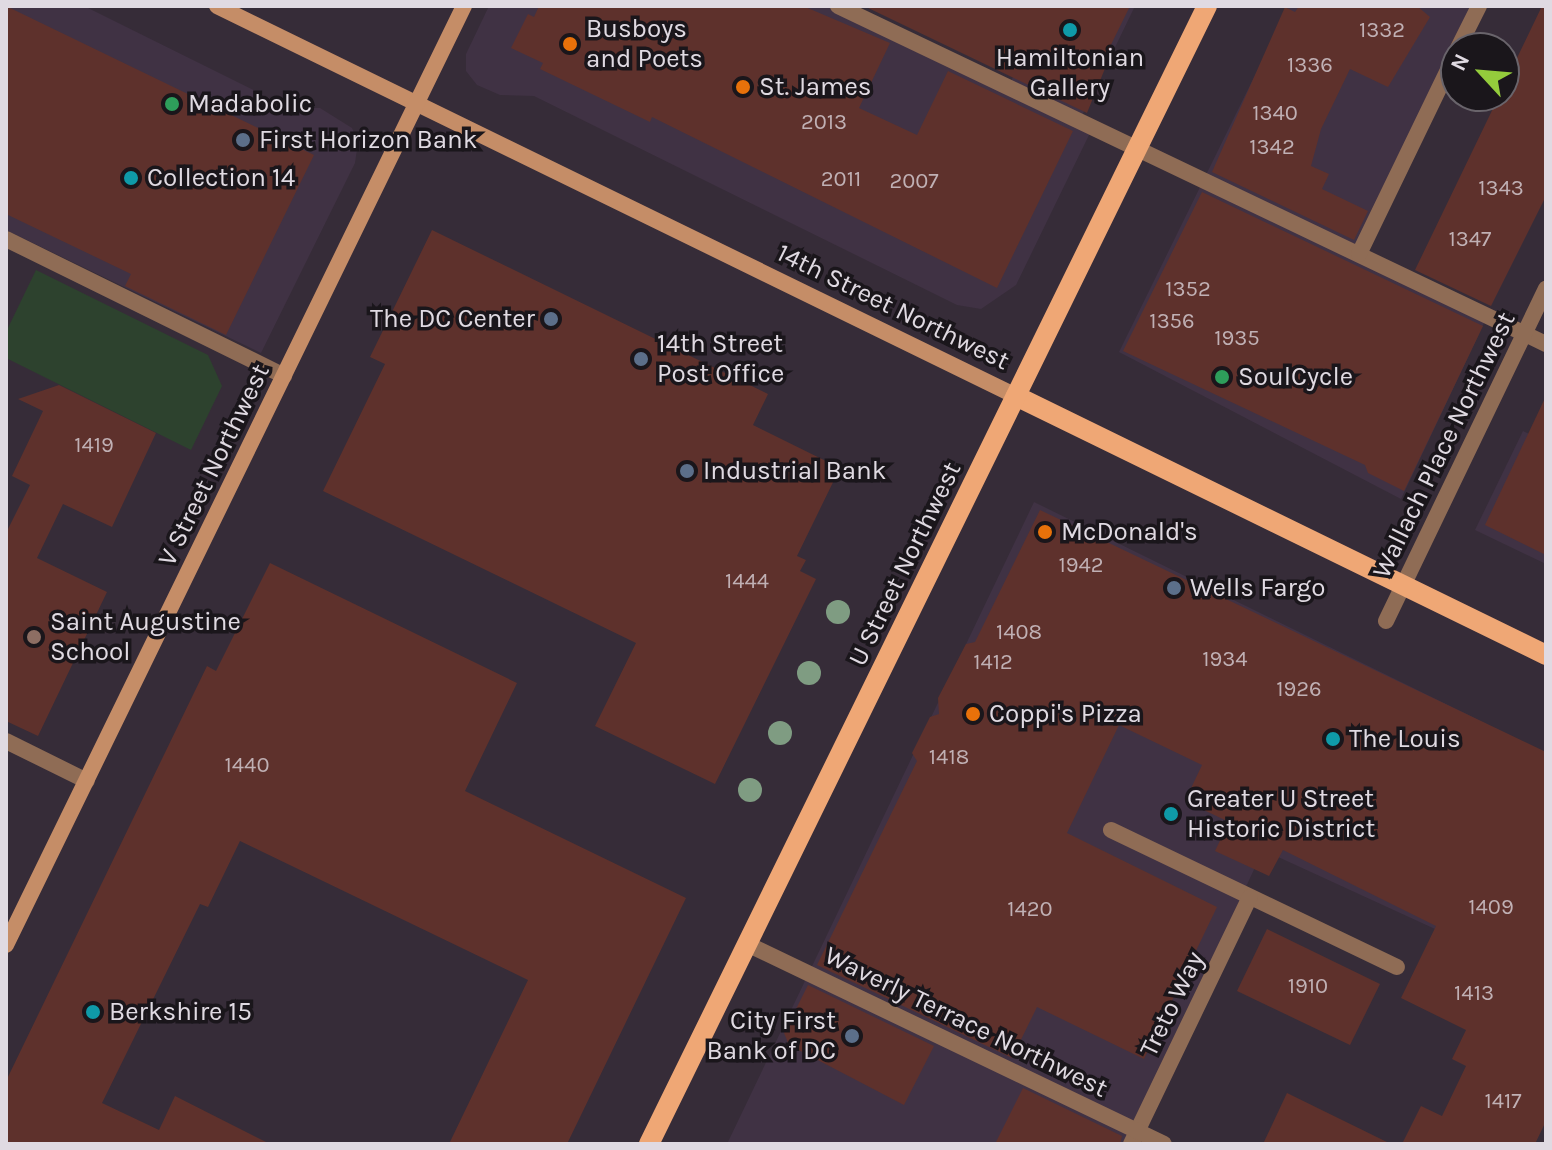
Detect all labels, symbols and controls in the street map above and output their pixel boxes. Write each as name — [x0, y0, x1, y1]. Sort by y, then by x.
place label: Busboys and Poets — [586, 13, 703, 74]
house number: 1332 — [1359, 18, 1405, 44]
marker: Hamiltonian Gallery — [1061, 21, 1079, 39]
north arrow — [1440, 32, 1520, 112]
marker: Busboys and Poets — [561, 35, 579, 53]
place label: Hamiltonian Gallery — [996, 42, 1144, 104]
text: N — [1445, 50, 1475, 75]
house number: 1336 — [1287, 53, 1333, 79]
place label: St. James — [759, 71, 871, 103]
marker: St. James — [734, 78, 752, 96]
place label: Madabolic — [188, 88, 312, 120]
marker: Madabolic — [163, 95, 181, 113]
house number: 1340 — [1252, 101, 1298, 127]
house number: 2013 — [801, 110, 847, 136]
place label: First Horizon Bank — [259, 124, 477, 156]
marker: First Horizon Bank — [234, 131, 252, 149]
house number: 1342 — [1249, 135, 1295, 161]
place label: Collection 14 — [147, 162, 295, 194]
house number: 2011 — [821, 167, 861, 193]
marker: Collection 14 — [122, 169, 140, 187]
house number: 2007 — [889, 169, 939, 195]
house number: 1343 — [1478, 176, 1524, 202]
house number: 1347 — [1449, 227, 1491, 253]
street label: 14th Street Northwest — [772, 237, 1014, 377]
house number: 1352 — [1165, 277, 1211, 303]
place label: The DC Center — [370, 303, 535, 335]
street label: Wallach Place Northwest — [1366, 307, 1522, 583]
house number: 1356 — [1149, 309, 1195, 335]
marker: The DC Center — [542, 310, 560, 328]
house number: 1935 — [1214, 326, 1260, 352]
place label: 14th Street Post Office — [657, 328, 784, 390]
marker: 14th Street Post Office — [632, 350, 650, 368]
street label: V Street Northwest — [152, 359, 276, 571]
place label: SoulCycle — [1238, 361, 1353, 393]
marker: SoulCycle — [1213, 368, 1231, 386]
house number: 1419 — [74, 433, 114, 459]
place label: Industrial Bank — [703, 455, 886, 487]
street label: U Street Northwest — [842, 457, 968, 671]
marker: Industrial Bank — [678, 462, 696, 480]
place label: McDonald's — [1061, 516, 1198, 548]
marker: McDonald's — [1036, 523, 1054, 541]
house number: 1942 — [1058, 553, 1104, 579]
house number: 1444 — [725, 569, 769, 595]
place label: Wells Fargo — [1190, 572, 1325, 604]
marker: Wells Fargo — [1165, 579, 1183, 597]
place label: Saint Augustine School — [50, 606, 241, 668]
house number: 1408 — [996, 620, 1042, 646]
marker: Saint Augustine School — [25, 628, 43, 646]
house number: 1934 — [1202, 647, 1248, 673]
house number: 1412 — [973, 650, 1013, 676]
house number: 1926 — [1276, 677, 1322, 703]
place label: Coppi's Pizza — [989, 698, 1142, 730]
marker: Coppi's Pizza — [964, 705, 982, 723]
place label: The Louis — [1349, 723, 1461, 755]
marker: The Louis — [1324, 730, 1342, 748]
house number: 1418 — [929, 745, 969, 771]
house number: 1440 — [225, 753, 269, 779]
place label: Greater U Street Historic District — [1187, 783, 1375, 844]
marker: Greater U Street Historic District — [1162, 805, 1180, 823]
house number: 1409 — [1468, 895, 1514, 921]
house number: 1420 — [1007, 897, 1053, 923]
street label: Waverly Terrace Northwest — [819, 940, 1113, 1104]
street label: Treto Way — [1133, 946, 1211, 1062]
house number: 1910 — [1288, 974, 1328, 1000]
house number: 1413 — [1454, 981, 1494, 1007]
place label: Berkshire 15 — [109, 996, 252, 1028]
marker: Berkshire 15 — [84, 1003, 102, 1021]
place label: City First Bank of DC — [707, 1005, 836, 1066]
marker: City First Bank of DC — [843, 1027, 861, 1045]
house number: 1417 — [1484, 1089, 1522, 1115]

